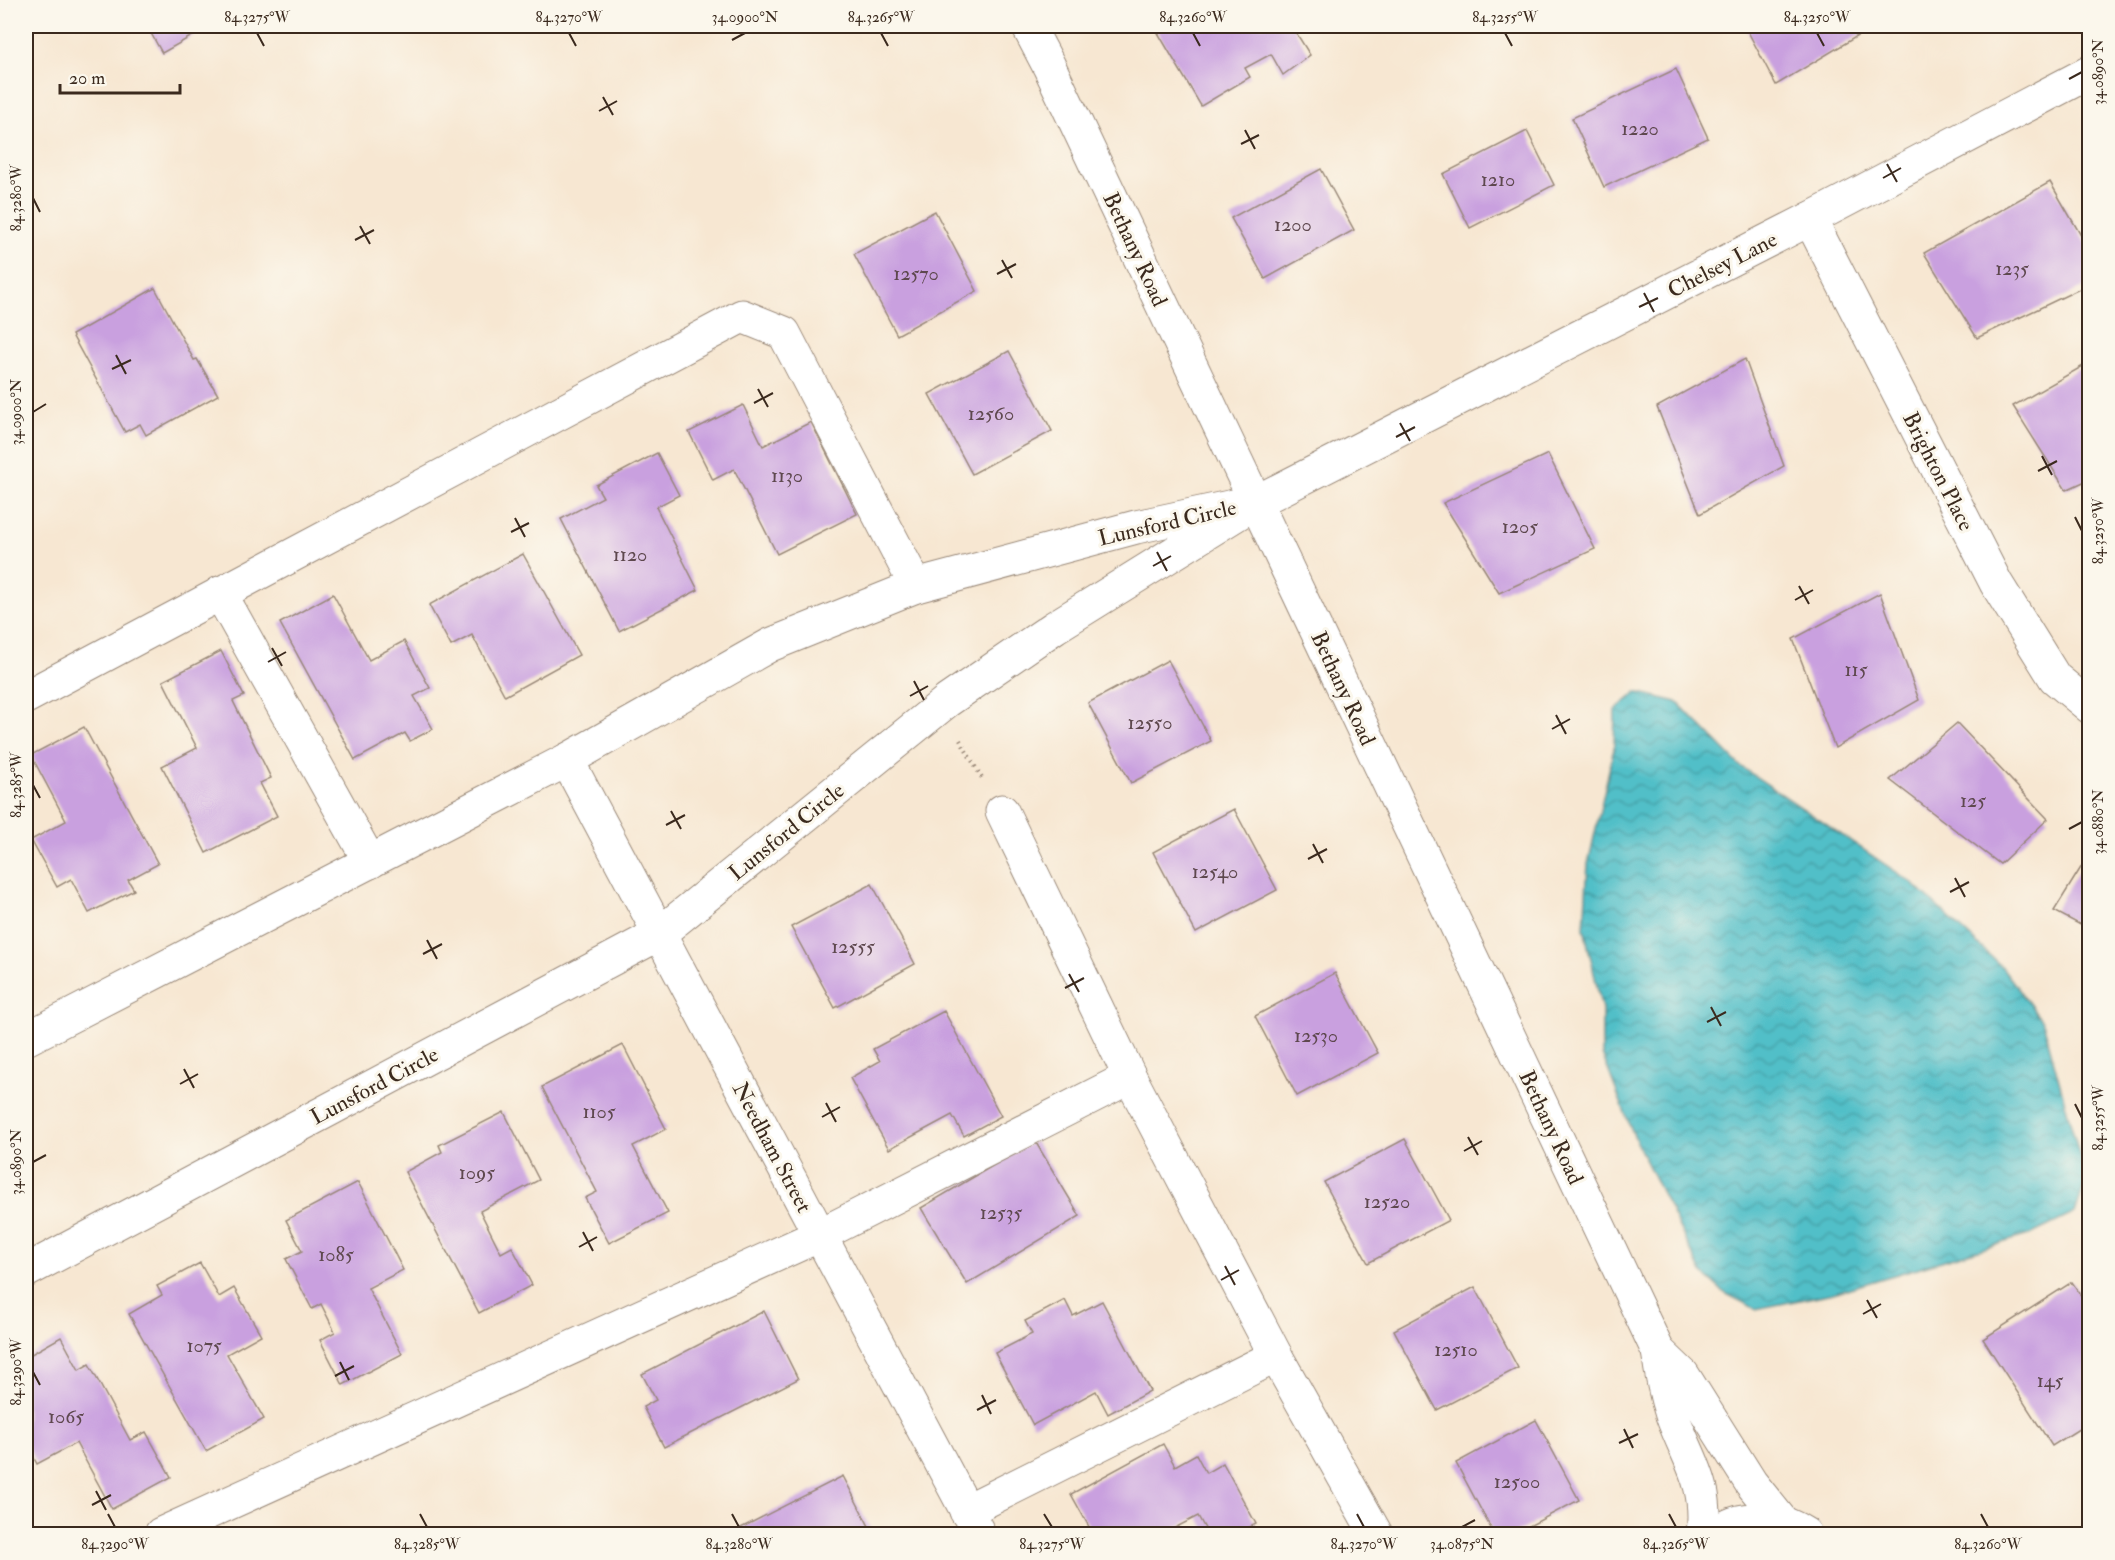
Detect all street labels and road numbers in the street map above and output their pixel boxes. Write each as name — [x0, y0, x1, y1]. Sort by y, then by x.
street label: Bethany Road — [1096, 188, 1174, 311]
street label: Chelsey Lane — [1663, 225, 1782, 304]
street label: Brighton Place — [1896, 407, 1980, 536]
street label: Lunsford Circle — [1095, 493, 1239, 552]
street label: Bethany Road — [1304, 627, 1382, 750]
street label: Lunsford Circle — [723, 777, 850, 887]
street label: Lunsford Circle — [306, 1040, 443, 1131]
street label: Bethany Road — [1512, 1066, 1590, 1189]
street label: Needham Street — [726, 1077, 818, 1218]

